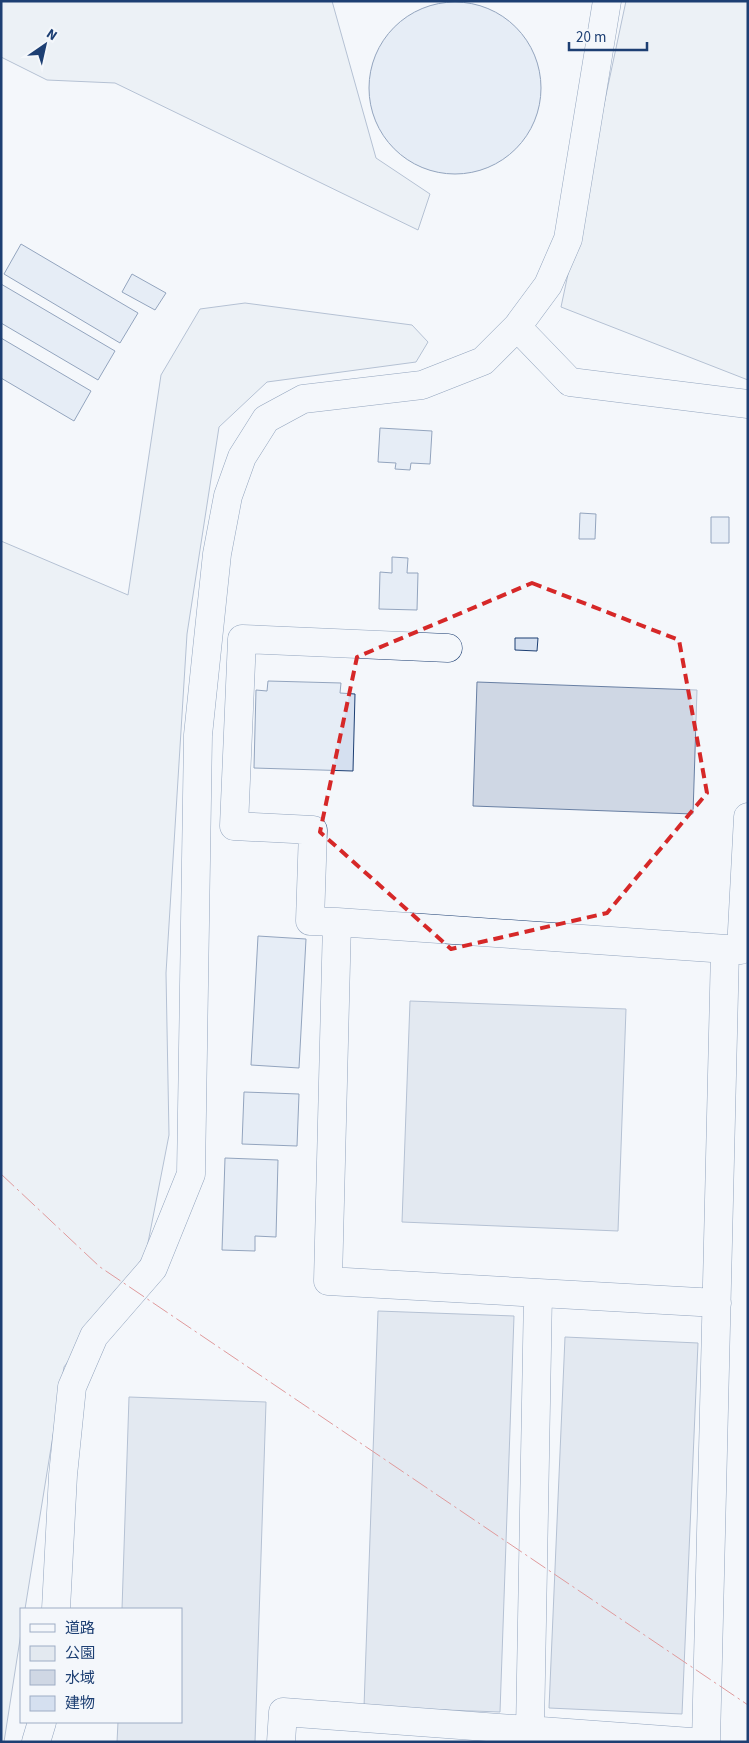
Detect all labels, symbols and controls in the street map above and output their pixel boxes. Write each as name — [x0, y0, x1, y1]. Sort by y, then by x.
north arrow — [20, 20, 70, 70]
scale bar — [569, 20, 646, 52]
text: N — [42, 24, 61, 46]
text: 20 m — [576, 27, 606, 48]
legend — [20, 1608, 182, 1723]
text: 道路 — [65, 1618, 95, 1639]
text: 公園 — [65, 1643, 95, 1664]
text: 水域 — [65, 1668, 95, 1689]
text: 建物 — [65, 1693, 95, 1714]

